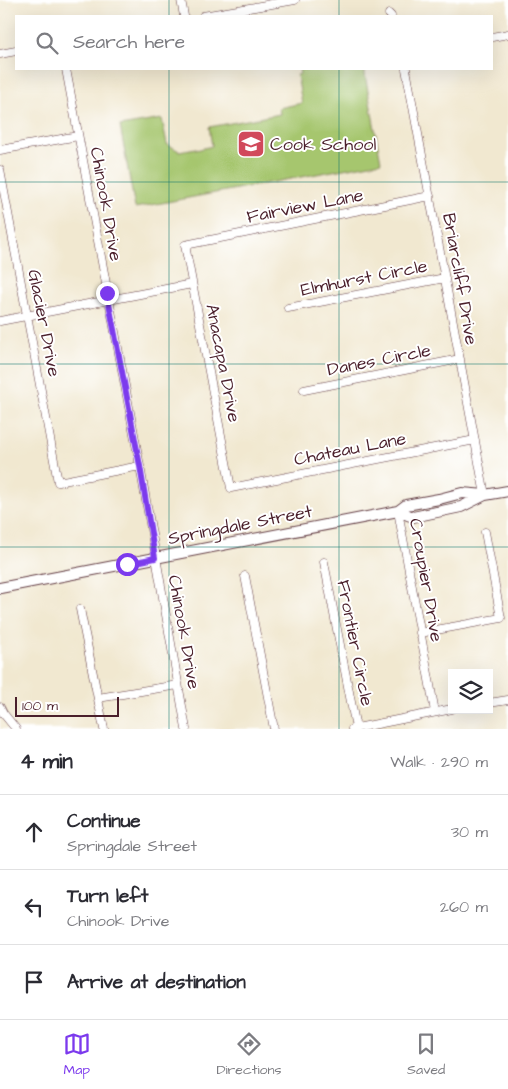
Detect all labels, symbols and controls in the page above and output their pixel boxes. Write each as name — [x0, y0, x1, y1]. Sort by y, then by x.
search box — [15, 15, 493, 70]
icon: search — [33, 29, 61, 57]
text: Search here — [73, 29, 185, 56]
school or university icon: Cook School — [236, 129, 266, 159]
place label: Cook School — [270, 132, 376, 157]
street label: Chinook Drive — [84, 145, 128, 263]
street label: Fairview Lane — [245, 182, 366, 230]
street label: Briarcliff Drive — [436, 211, 484, 347]
street label: Elmhurst Circle — [299, 253, 430, 303]
street label: Glacier Drive — [21, 267, 67, 379]
route end — [96, 282, 119, 305]
street label: Anacapa Drive — [199, 302, 247, 425]
street label: Danes Circle — [325, 338, 433, 382]
street label: Chateau Lane — [292, 426, 408, 472]
street label: Springdale Street — [166, 499, 315, 552]
street label: Croupier Drive — [403, 516, 449, 644]
route start — [116, 553, 139, 576]
street label: Chinook Drive — [162, 573, 206, 691]
street label: Frontier Circle — [331, 578, 380, 708]
map controls — [448, 669, 493, 714]
button: layers — [448, 669, 493, 714]
scale bar — [15, 694, 119, 717]
text: 100 m — [22, 696, 58, 716]
text: 4 min — [20, 747, 73, 776]
text: Walk · 290 m — [390, 751, 488, 773]
text: Continue — [67, 808, 141, 835]
icon: ahead — [20, 818, 48, 846]
text: 30 m — [451, 821, 488, 843]
text: Springdale Street — [67, 835, 197, 857]
text: Turn left — [67, 883, 148, 910]
icon: left — [20, 893, 48, 921]
text: 260 m — [440, 896, 488, 918]
text: Chinook Drive — [67, 910, 169, 932]
icon: arrive — [20, 968, 48, 996]
text: Arrive at destination — [67, 969, 246, 996]
tab: Map — [63, 1030, 91, 1080]
tab: Directions — [216, 1030, 281, 1080]
tab: Saved — [407, 1030, 445, 1080]

